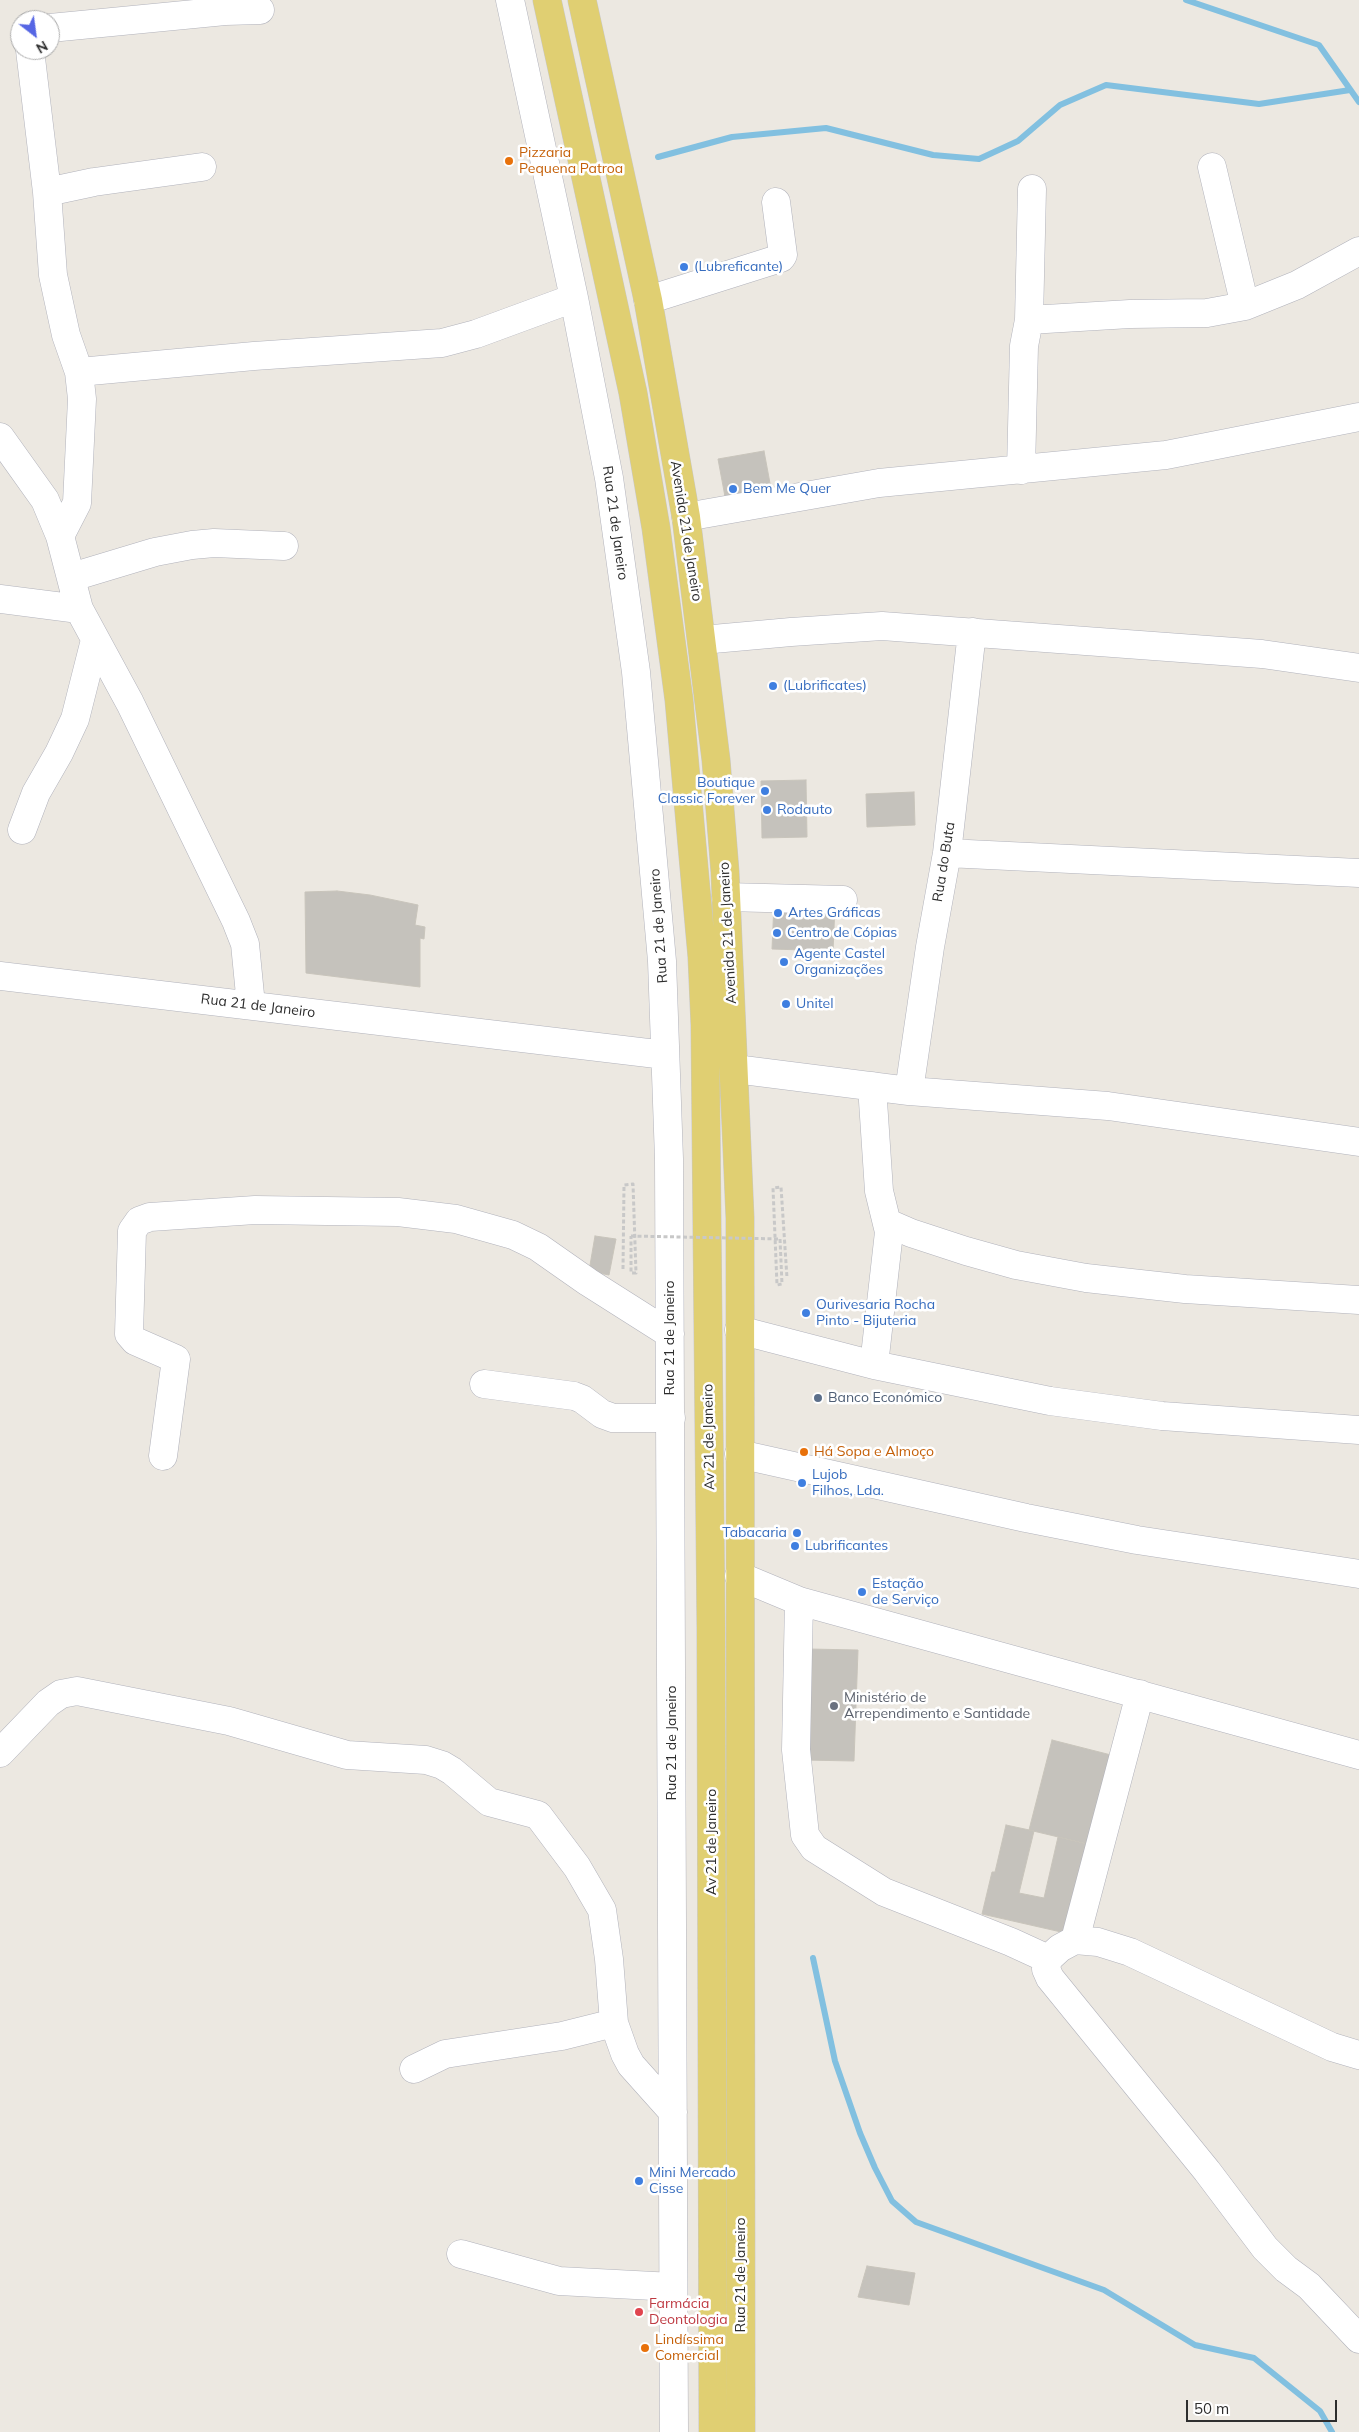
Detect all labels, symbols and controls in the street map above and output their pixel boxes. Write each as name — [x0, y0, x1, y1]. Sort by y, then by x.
north arrow — [10, 10, 60, 60]
text: N — [33, 37, 51, 58]
place label: Pizzaria Pequena Patroa — [519, 145, 623, 178]
marker: Pizzaria Pequena Patroa — [503, 155, 515, 167]
place label: (Lubreficante) — [694, 259, 783, 275]
marker: (Lubreficante) — [678, 261, 690, 273]
street label: Avenida 21 de Janeiro — [667, 459, 705, 603]
street label: Rua 21 de Janeiro — [599, 465, 631, 581]
place label: Bem Me Quer — [743, 481, 831, 497]
marker: Bem Me Quer — [727, 483, 739, 495]
place label: (Lubrificates) — [783, 678, 867, 694]
marker: (Lubrificates) — [767, 680, 779, 692]
place label: Boutique Classic Forever — [658, 775, 755, 808]
marker: Boutique Classic Forever — [759, 785, 771, 797]
place label: Rodauto — [777, 802, 832, 818]
marker: Rodauto — [761, 804, 773, 816]
street label: Rua do Buta — [929, 821, 959, 903]
street label: Avenida 21 de Janeiro — [716, 862, 740, 1004]
street label: Rua 21 de Janeiro — [647, 868, 671, 984]
place label: Artes Gráficas — [788, 905, 881, 921]
marker: Artes Gráficas — [772, 907, 784, 919]
place label: Centro de Cópias — [787, 925, 897, 941]
marker: Centro de Cópias — [771, 927, 783, 939]
place label: Agente Castel Organizações — [794, 946, 885, 979]
marker: Agente Castel Organizações — [778, 956, 790, 968]
street label: Rua 21 de Janeiro — [200, 991, 316, 1021]
place label: Unitel — [796, 996, 834, 1012]
marker: Unitel — [780, 998, 792, 1010]
street label: Rua 21 de Janeiro — [662, 1280, 678, 1396]
place label: Ourivesaria Rocha Pinto - Bijuteria — [816, 1297, 935, 1330]
marker: Ourivesaria Rocha Pinto - Bijuteria — [800, 1307, 812, 1319]
street label: Av 21 de Janeiro — [700, 1384, 718, 1490]
place label: Banco Económico — [828, 1390, 942, 1406]
marker: Banco Económico — [812, 1392, 824, 1404]
place label: Há Sopa e Almoço — [814, 1444, 934, 1460]
marker: Há Sopa e Almoço — [798, 1446, 810, 1458]
place label: Lujob Filhos, Lda. — [812, 1467, 884, 1500]
marker: Lujob Filhos, Lda. — [796, 1477, 808, 1489]
place label: Tabacaria — [722, 1525, 787, 1541]
marker: Tabacaria — [791, 1527, 803, 1539]
place label: Lubrificantes — [805, 1538, 888, 1554]
marker: Lubrificantes — [789, 1540, 801, 1552]
place label: Estação de Serviço — [872, 1576, 939, 1608]
marker: Estação de Serviço — [856, 1586, 868, 1598]
street label: Rua 21 de Janeiro — [664, 1685, 680, 1801]
place label: Ministério de Arrependimento e Santidade — [844, 1690, 1030, 1722]
marker: Ministério de Arrependimento e Santidade — [828, 1700, 840, 1712]
street label: Av 21 de Janeiro — [704, 1789, 720, 1895]
place label: Mini Mercado Cisse — [649, 2165, 736, 2198]
marker: Mini Mercado Cisse — [633, 2175, 645, 2187]
street label: Rua 21 de Janeiro — [733, 2217, 749, 2333]
place label: Farmácia Deontologia — [649, 2296, 728, 2328]
marker: Farmácia Deontologia — [633, 2306, 645, 2318]
place label: Lindíssima Comercial — [655, 2332, 724, 2364]
marker: Lindíssima Comercial — [639, 2342, 651, 2354]
scale bar — [1189, 2390, 1340, 2422]
text: 50 m — [1194, 2399, 1229, 2418]

